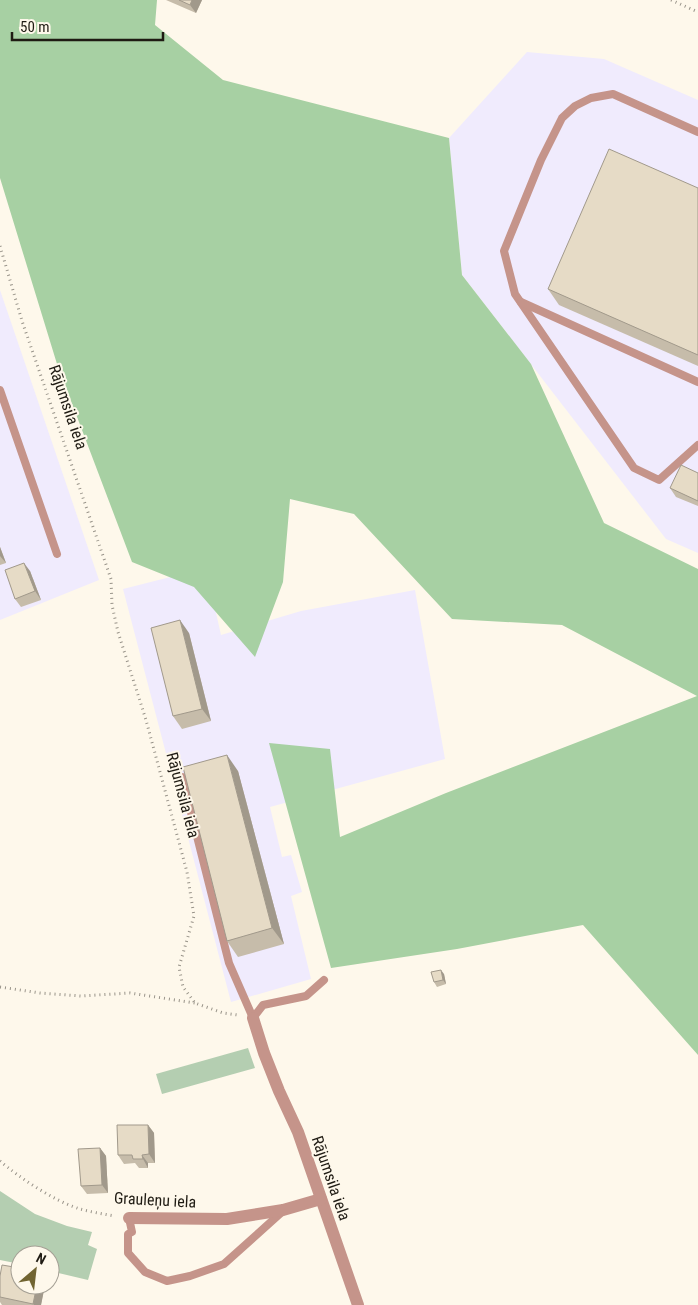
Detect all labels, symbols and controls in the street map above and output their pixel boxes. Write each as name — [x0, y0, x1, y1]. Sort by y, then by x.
scale bar — [12, 10, 164, 42]
text: 50 m — [20, 18, 50, 36]
street label: Rājumsila iela — [45, 362, 91, 452]
street label: Rājumsila iela — [162, 750, 204, 840]
street label: Rājumsila iela — [308, 1133, 354, 1223]
street label: Grauleņu iela — [113, 1188, 197, 1213]
north arrow — [10, 1245, 60, 1295]
text: N — [34, 1249, 49, 1268]

